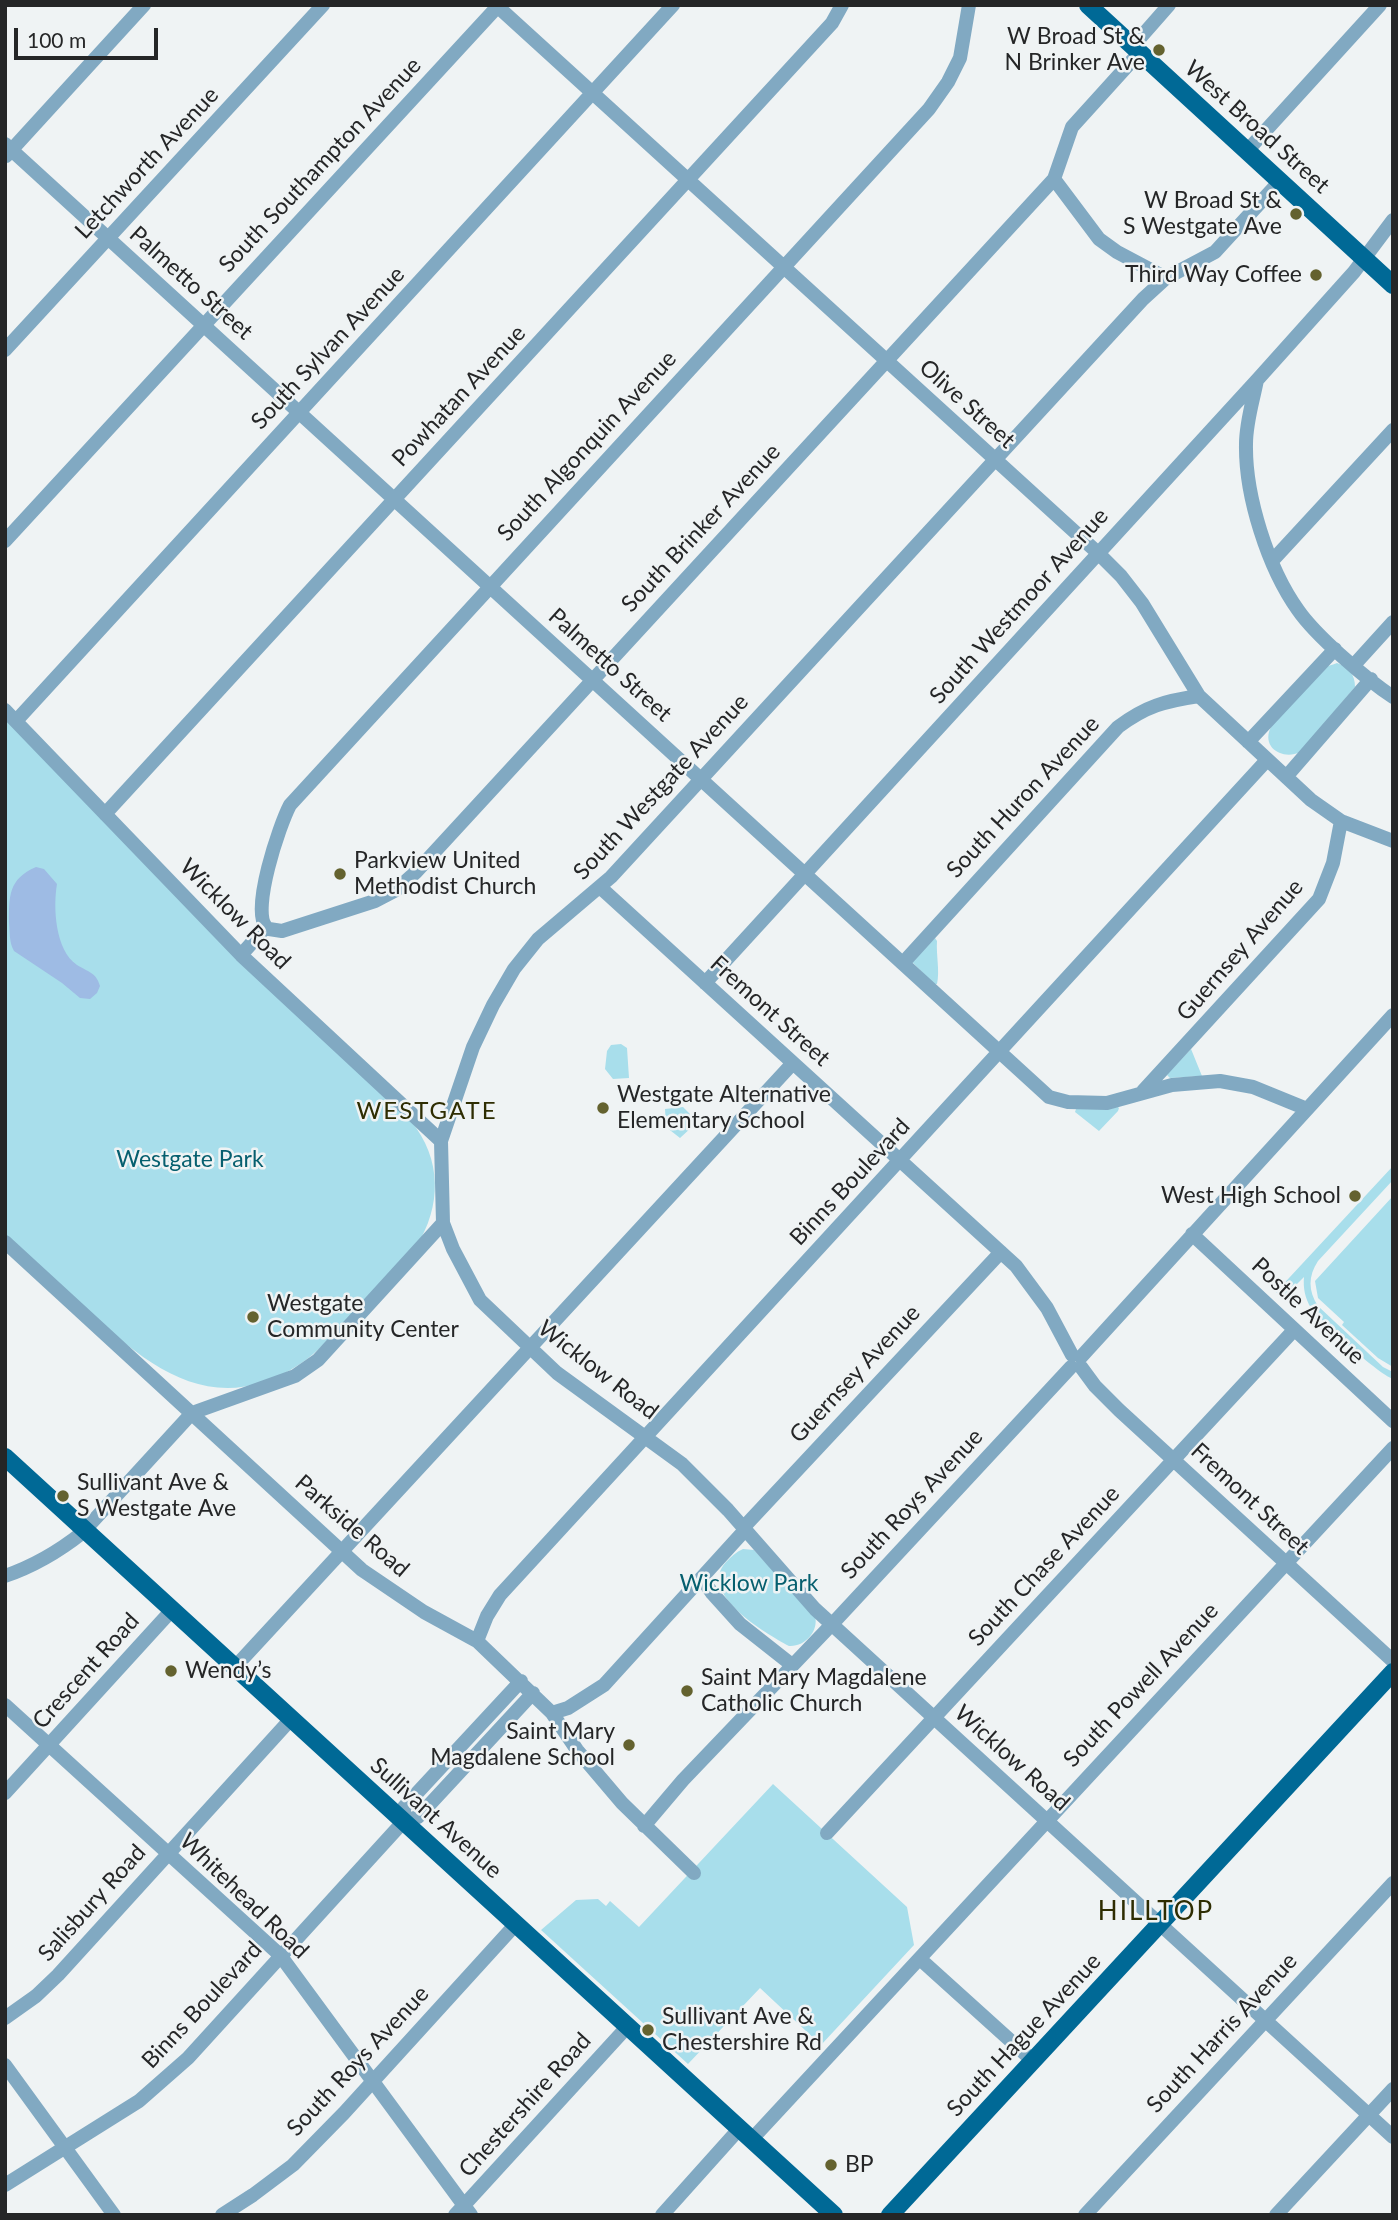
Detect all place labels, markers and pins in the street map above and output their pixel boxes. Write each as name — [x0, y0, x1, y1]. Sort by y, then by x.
place label: W Broad St & N Brinker Ave — [1004, 23, 1145, 77]
marker: W Broad St & N Brinker Ave — [1151, 42, 1167, 58]
place label: W Broad St & S Westgate Ave — [1123, 187, 1282, 241]
marker: W Broad St & S Westgate Ave — [1288, 206, 1304, 222]
place label: Third Way Coffee — [1125, 261, 1302, 289]
marker: Third Way Coffee — [1308, 267, 1324, 283]
place label: Parkview United Methodist Church — [354, 847, 536, 901]
marker: Parkview United Methodist Church — [332, 866, 348, 882]
place label: Westgate Alternative Elementary School — [617, 1081, 831, 1135]
marker: Westgate Alternative Elementary School — [595, 1100, 611, 1116]
place label: West High School — [1161, 1182, 1341, 1210]
marker: West High School — [1347, 1188, 1363, 1204]
place label: Westgate Community Center — [267, 1290, 459, 1344]
marker: Westgate Community Center — [245, 1309, 261, 1325]
place label: Sullivant Ave & S Westgate Ave — [77, 1469, 236, 1523]
marker: Sullivant Ave & S Westgate Ave — [55, 1488, 71, 1504]
place label: Wendy’s — [185, 1657, 272, 1685]
marker: Wendy’s — [163, 1663, 179, 1679]
place label: Saint Mary Magdalene Catholic Church — [701, 1664, 927, 1718]
marker: Saint Mary Magdalene Catholic Church — [679, 1683, 695, 1699]
place label: Saint Mary Magdalene School — [430, 1718, 615, 1772]
marker: Saint Mary Magdalene School — [621, 1737, 637, 1753]
place label: Sullivant Ave & Chestershire Rd — [662, 2003, 822, 2057]
marker: Sullivant Ave & Chestershire Rd — [640, 2022, 656, 2038]
place label: BP — [845, 2151, 874, 2179]
marker: BP — [823, 2157, 839, 2173]

